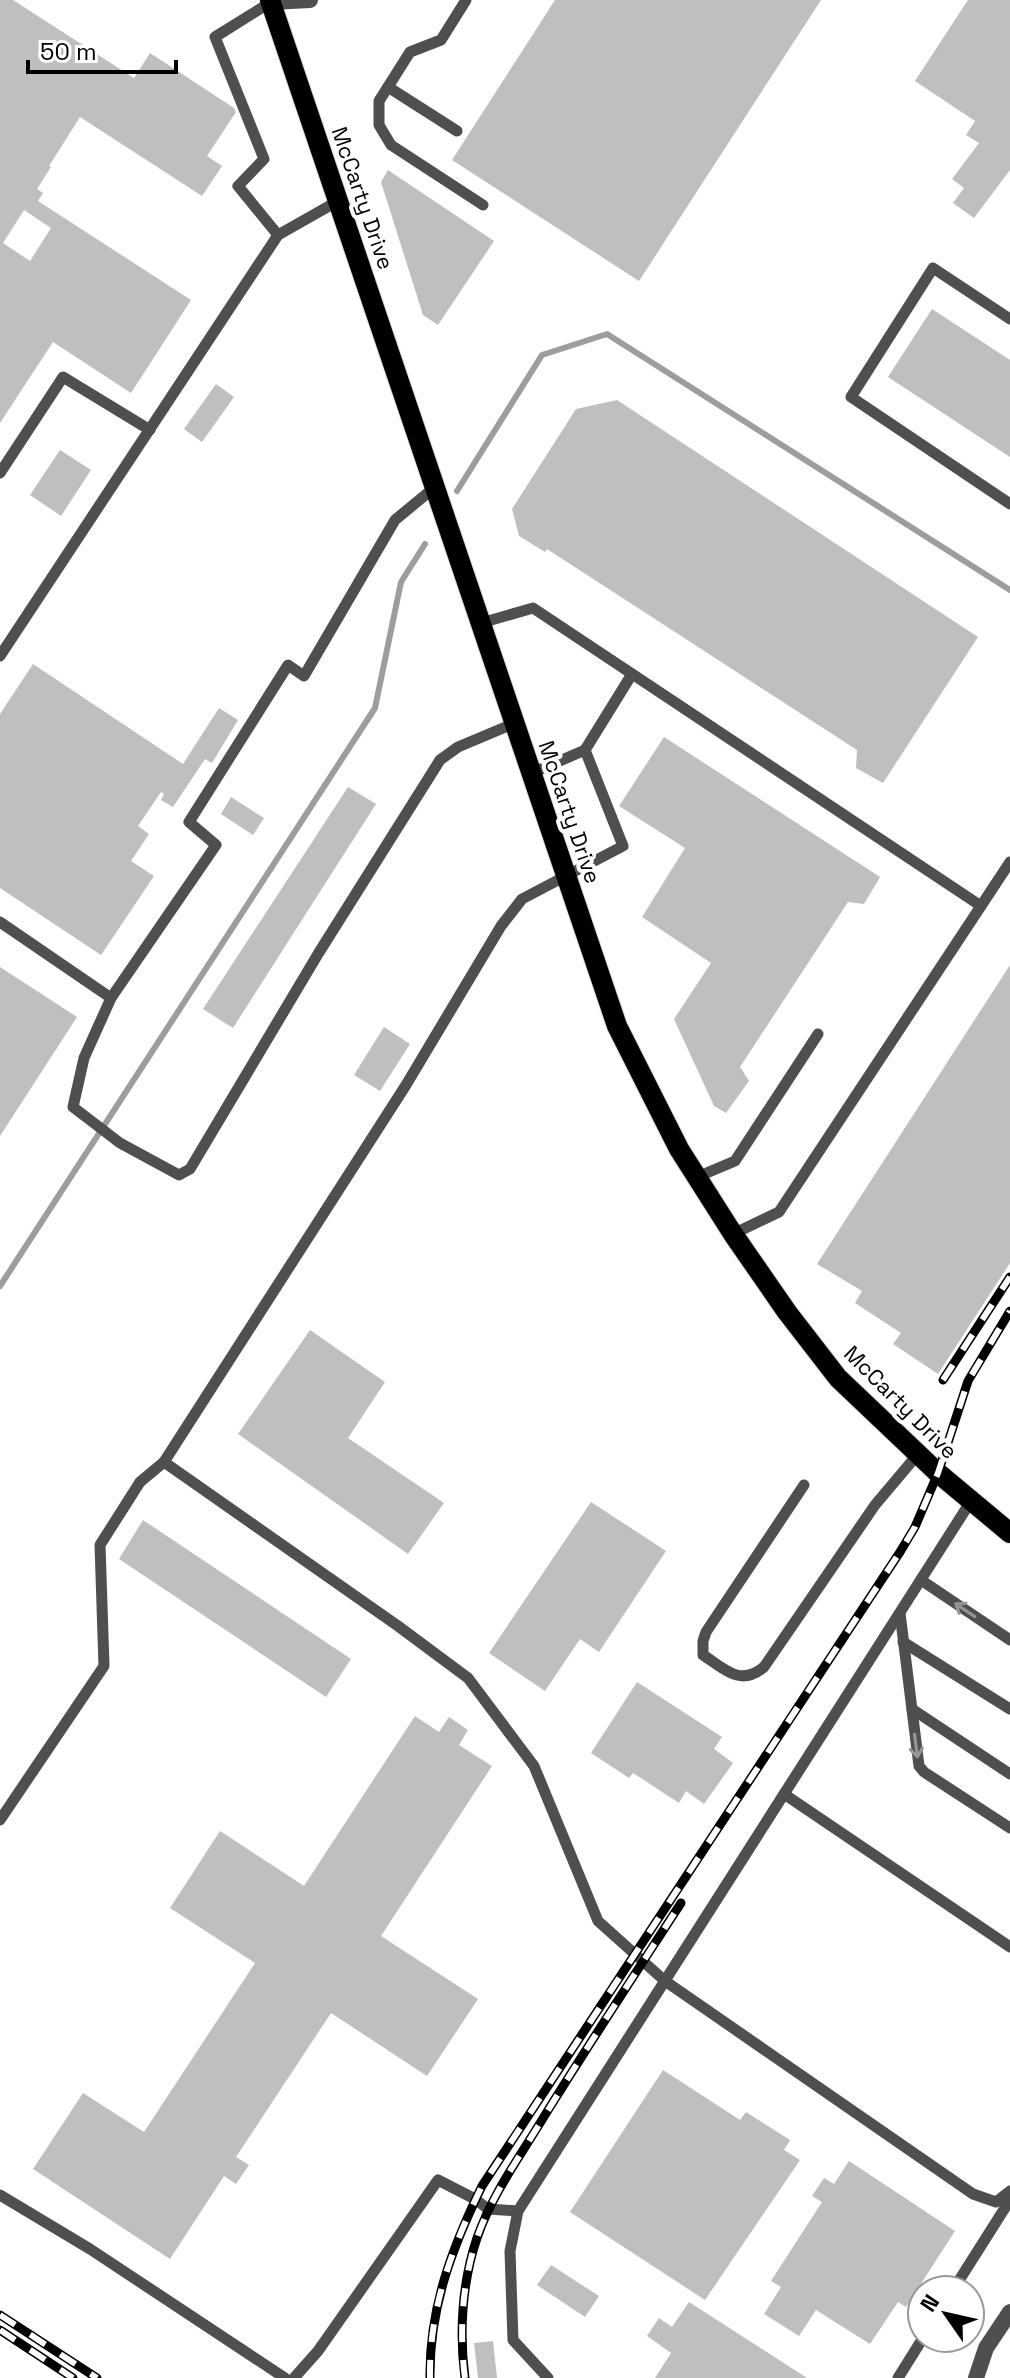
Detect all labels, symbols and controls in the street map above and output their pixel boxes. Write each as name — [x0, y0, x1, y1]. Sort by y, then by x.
scale bar — [28, 24, 176, 74]
text: 50 m — [40, 36, 97, 67]
street label: McCarty Drive — [325, 123, 401, 273]
street label: McCarty Drive — [532, 737, 608, 887]
street label: McCarty Drive — [838, 1339, 964, 1465]
one-way arrow — [955, 1602, 977, 1618]
one-way arrow — [909, 1732, 924, 1759]
north arrow — [906, 2274, 986, 2354]
text: N — [914, 2289, 945, 2317]

